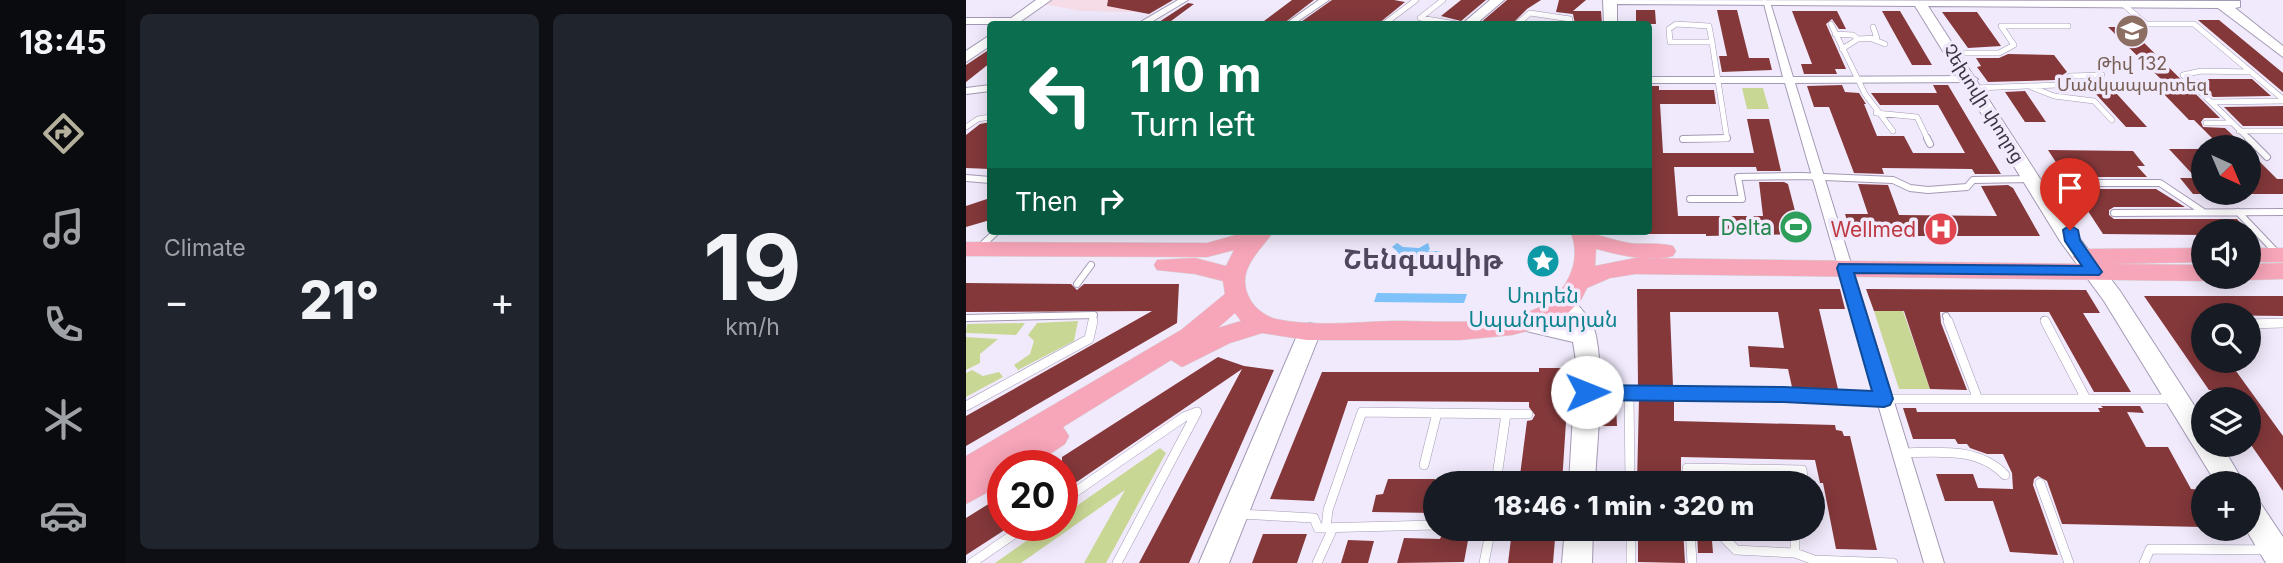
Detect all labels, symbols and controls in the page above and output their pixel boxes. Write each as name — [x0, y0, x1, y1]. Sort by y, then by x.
school or university icon: Թիվ 132 Մանկապարտեզ — [2113, 12, 2151, 50]
text: 18:45 — [19, 23, 107, 62]
street label: Չեխովի փողոց — [1939, 40, 2029, 166]
text: 110 m — [1130, 45, 1262, 104]
icon: left — [1015, 49, 1106, 140]
place label: Թիվ 132 Մանկապարտեզ — [2057, 53, 2209, 95]
text: Turn left — [1130, 105, 1255, 144]
icon: directions — [39, 109, 88, 158]
north arrow — [2191, 135, 2261, 205]
map controls — [2191, 135, 2261, 541]
pin — [2040, 158, 2100, 230]
icon: arrive — [2051, 169, 2089, 207]
icon: right — [1092, 182, 1130, 220]
text: Then — [1015, 186, 1078, 217]
icon: music — [39, 204, 88, 253]
sports icon: Delta — [1777, 208, 1815, 246]
hospital icon: Wellmed — [1922, 210, 1960, 248]
text: 19 — [703, 212, 802, 322]
place label: Delta — [1720, 215, 1772, 240]
place label: Wellmed — [1830, 217, 1916, 242]
button: sound — [2191, 219, 2261, 289]
text: Climate — [164, 234, 246, 262]
district label: Շենգավիթ — [1343, 242, 1504, 276]
place icon: Սուրեն Սպանդարյան — [1524, 242, 1562, 280]
text: 21° — [299, 269, 380, 332]
text: − — [164, 278, 189, 324]
text: + — [490, 278, 515, 324]
place label: Սուրեն Սպանդարյան — [1468, 283, 1618, 332]
icon: phone — [39, 300, 88, 349]
button: search — [2191, 303, 2261, 373]
text: km/h — [725, 313, 780, 341]
position arrow — [1550, 355, 1624, 429]
button: layers — [2191, 387, 2261, 457]
icon: climate — [39, 395, 88, 444]
speed limit sign: 20 — [987, 450, 1078, 541]
button: + — [2191, 471, 2261, 541]
text: 18:46 · 1 min · 320 m — [1494, 490, 1754, 521]
icon: car — [39, 491, 88, 540]

